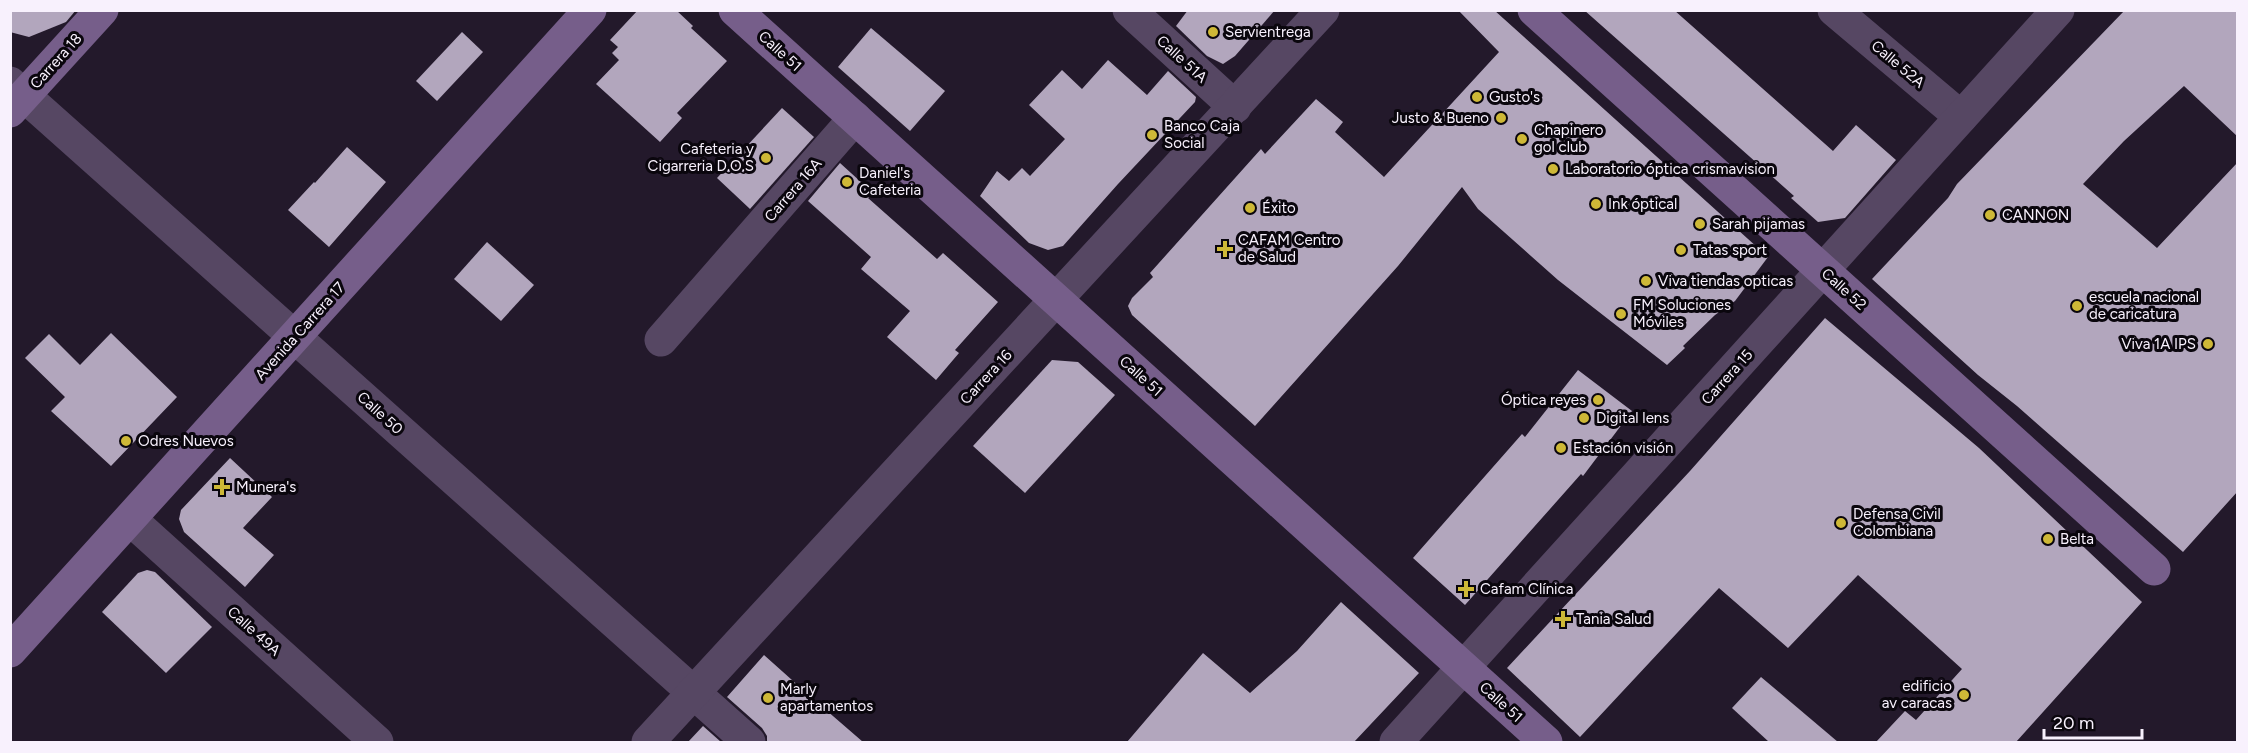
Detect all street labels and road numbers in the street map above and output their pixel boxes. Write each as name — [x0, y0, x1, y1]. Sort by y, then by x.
street label: Calle 51 — [755, 27, 805, 75]
street label: Carrera 18 — [26, 29, 86, 93]
street label: Calle 51A — [1153, 32, 1211, 86]
street label: Calle 52A — [1868, 36, 1928, 92]
street label: Carrera 16A — [761, 155, 825, 225]
street label: Calle 52 — [1818, 264, 1870, 314]
street label: Avenida Carrera 17 — [251, 278, 349, 384]
street label: Carrera 16 — [956, 346, 1016, 408]
street label: Carrera 15 — [1698, 346, 1756, 408]
street label: Calle 51 — [1116, 352, 1166, 400]
street label: Calle 50 — [353, 388, 407, 438]
street label: Calle 49A — [224, 603, 284, 659]
street label: Calle 51 — [1476, 678, 1526, 726]

